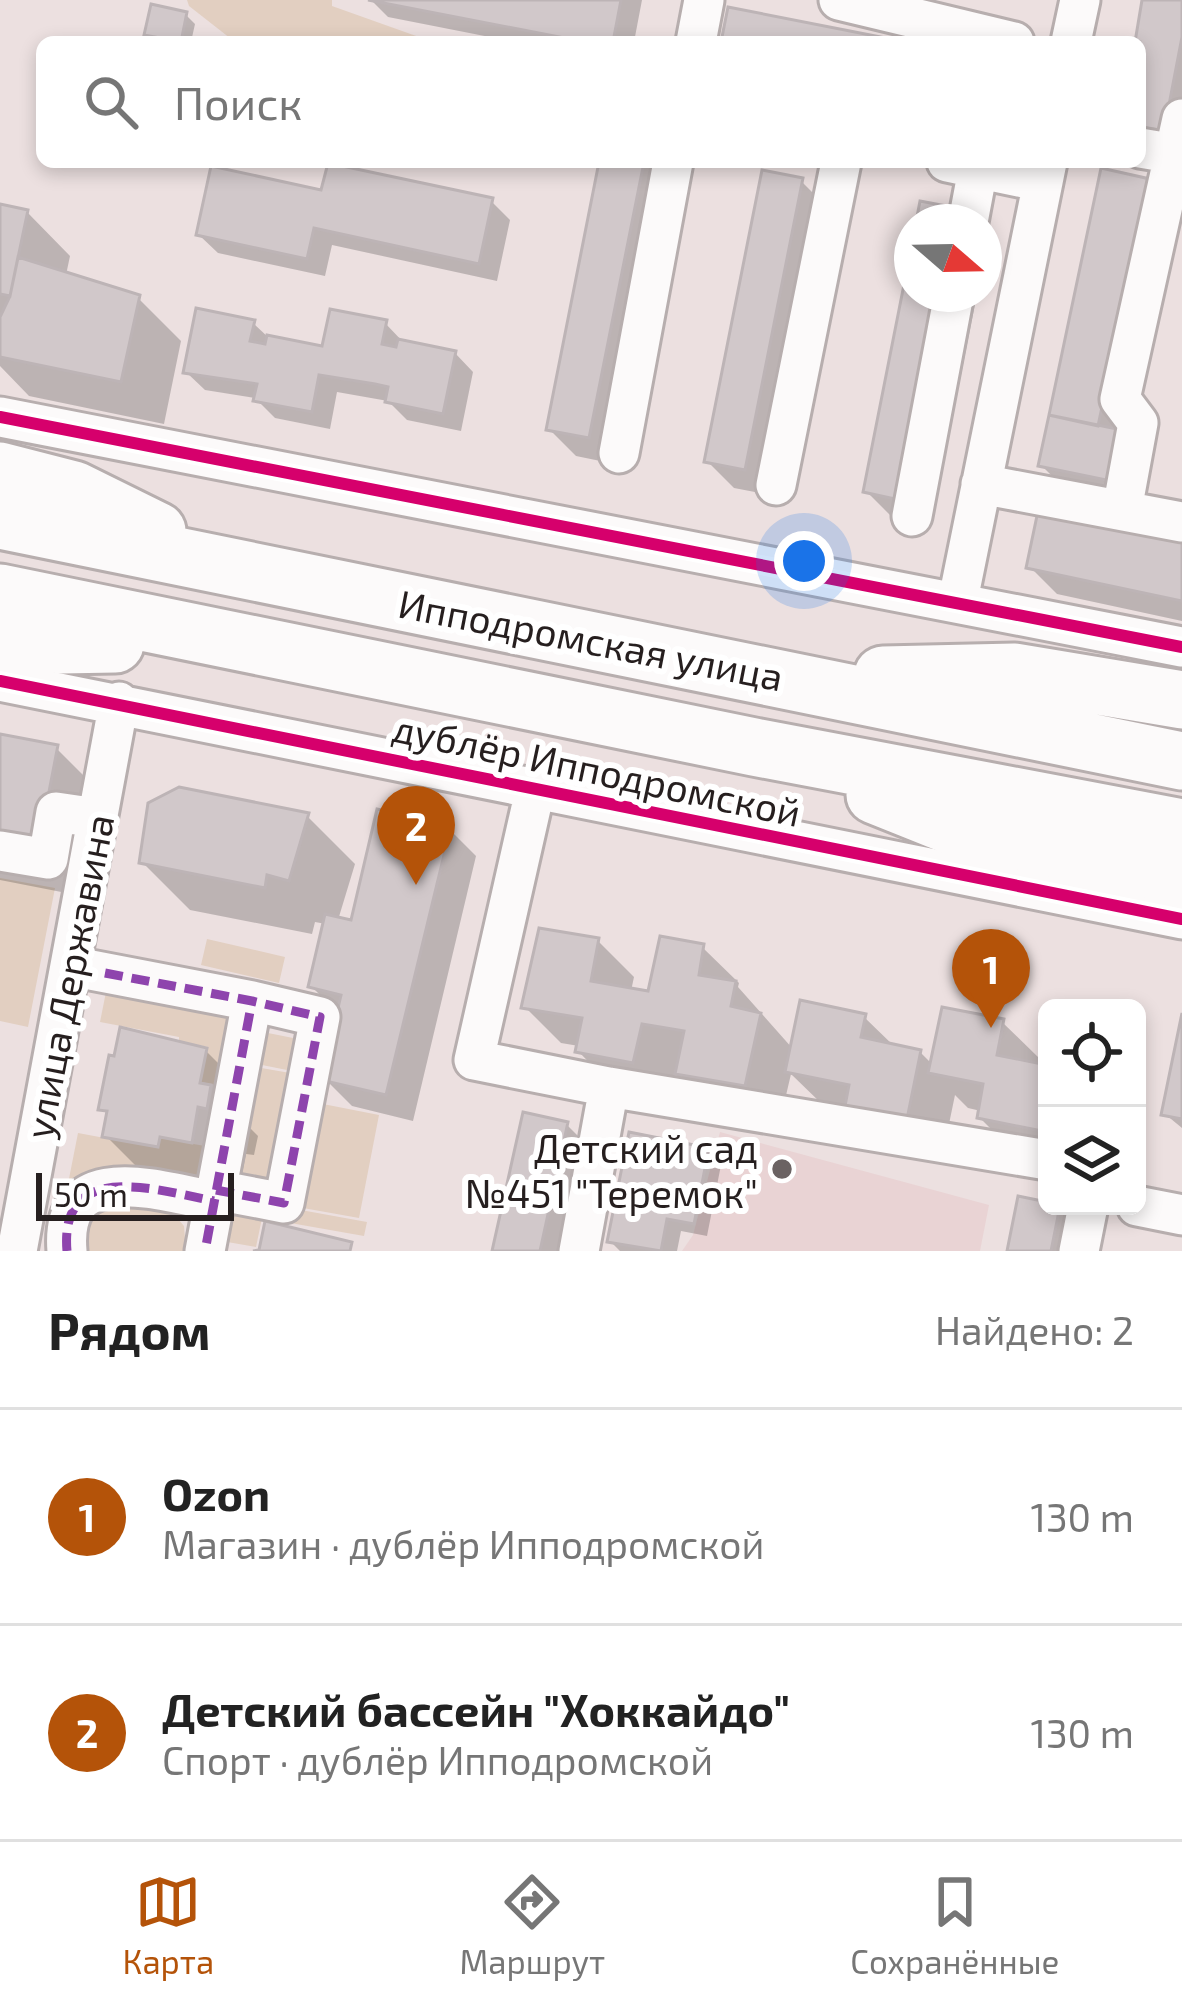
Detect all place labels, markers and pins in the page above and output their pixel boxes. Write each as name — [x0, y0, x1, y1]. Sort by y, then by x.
pin: 2 — [377, 786, 455, 885]
pin: 1 — [952, 929, 1030, 1028]
place label: Детский сад №451 "Теремок" — [465, 1124, 758, 1216]
marker: Детский сад №451 "Теремок" — [769, 1156, 795, 1182]

